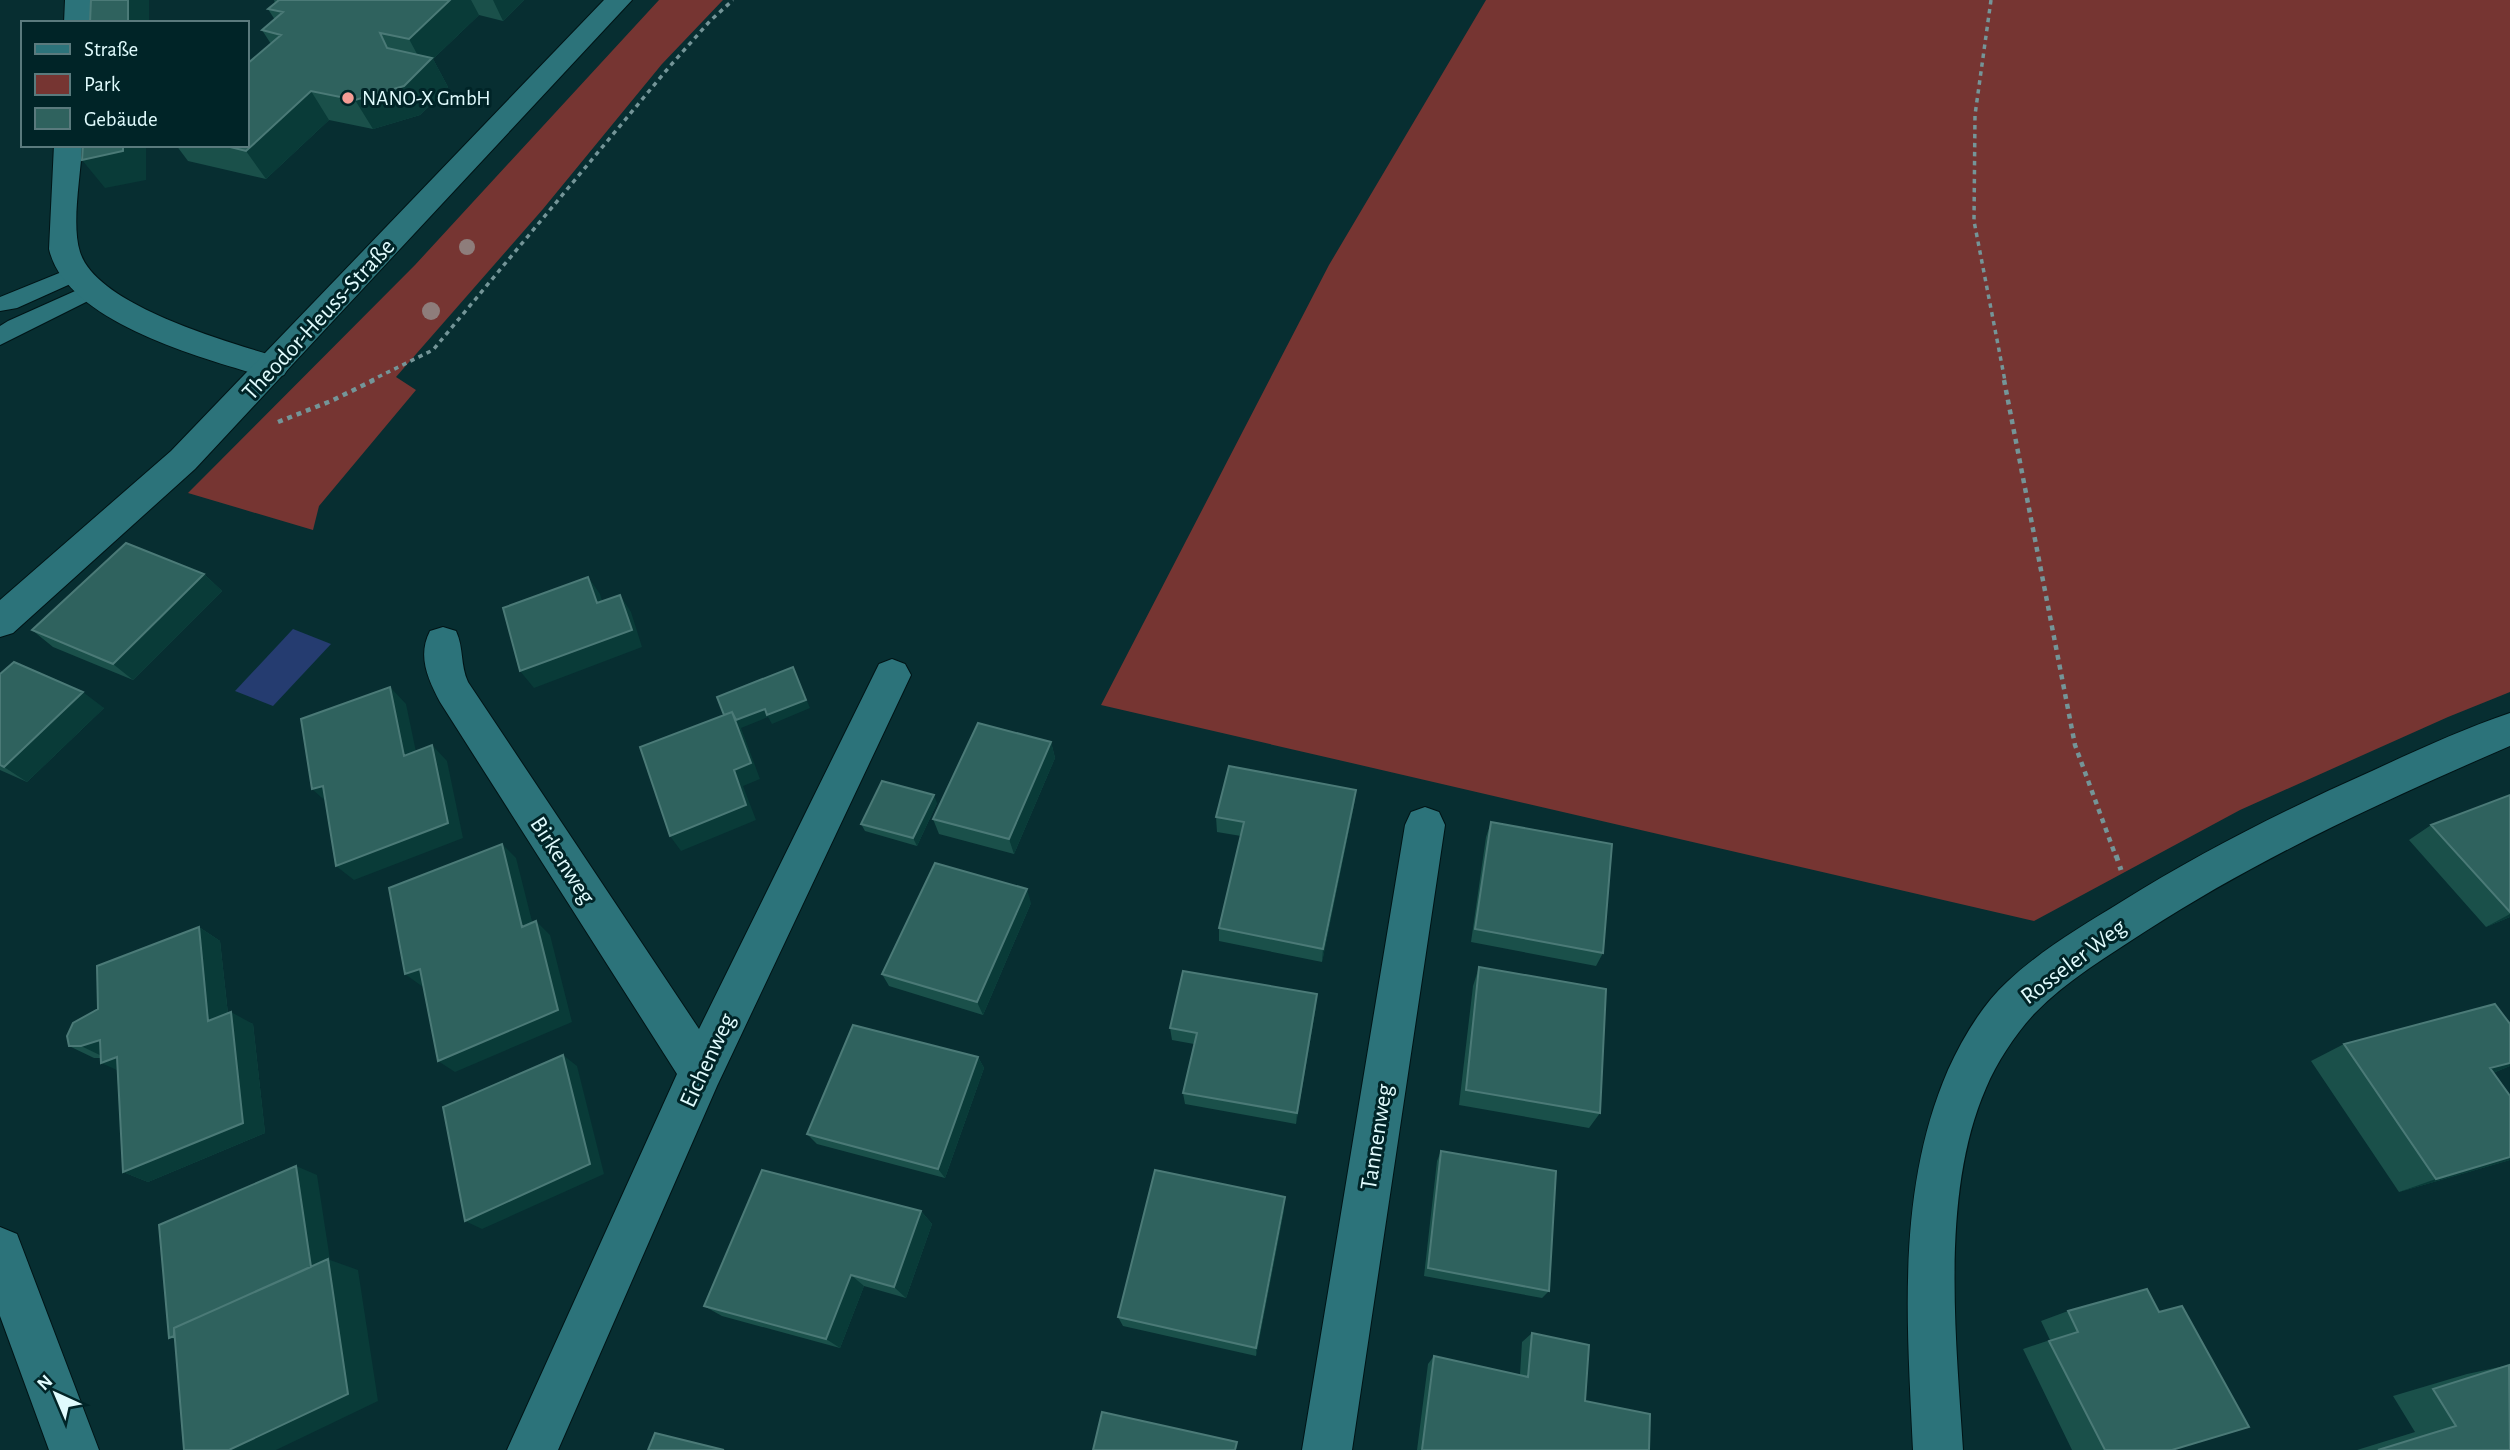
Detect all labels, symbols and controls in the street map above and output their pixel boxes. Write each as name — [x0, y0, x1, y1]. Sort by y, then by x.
legend — [21, 21, 248, 147]
text: Straße — [84, 39, 138, 60]
text: Park — [84, 74, 121, 95]
place label: NANO-X GmbH — [362, 88, 491, 109]
marker: NANO-X GmbH — [340, 90, 356, 106]
text: Gebäude — [84, 109, 158, 130]
street label: Theodor-Heuss-Straße — [238, 234, 399, 405]
street label: Birkenweg — [525, 813, 599, 909]
street label: Rosseler Weg — [2017, 915, 2131, 1009]
street label: Eichenweg — [676, 1010, 740, 1111]
street label: Tannenweg — [1357, 1082, 1397, 1192]
north arrow — [21, 1359, 91, 1429]
text: N — [34, 1371, 57, 1394]

